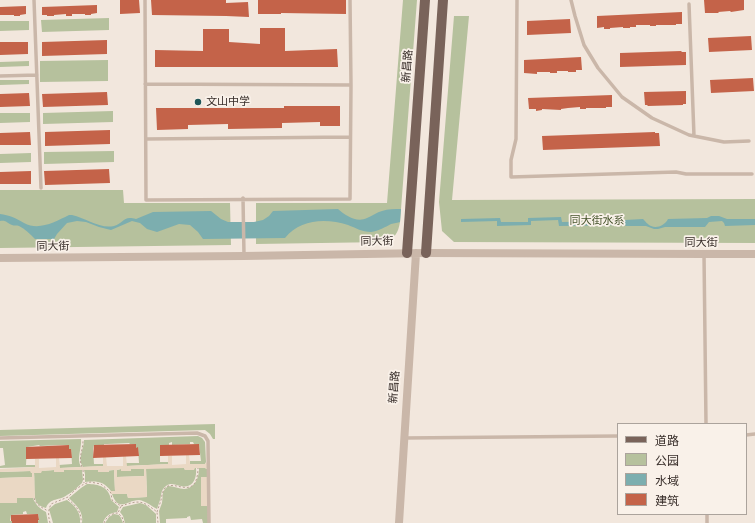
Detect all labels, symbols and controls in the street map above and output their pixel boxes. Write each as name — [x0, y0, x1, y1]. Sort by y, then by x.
street label: 新昌路 — [400, 49, 416, 83]
place label: 文山中学 — [206, 95, 250, 109]
marker: 文山中学 — [193, 97, 203, 107]
park label: 同大街水系 — [570, 214, 624, 228]
street label: 同大街 — [360, 235, 394, 249]
street label: 同大街 — [685, 236, 717, 250]
street label: 同大街 — [36, 240, 70, 254]
street label: 新昌路 — [387, 370, 403, 404]
legend — [617, 423, 747, 515]
text: 道路 — [655, 434, 679, 448]
text: 公园 — [655, 454, 679, 468]
text: 水域 — [655, 474, 679, 488]
text: 建筑 — [655, 494, 679, 508]

